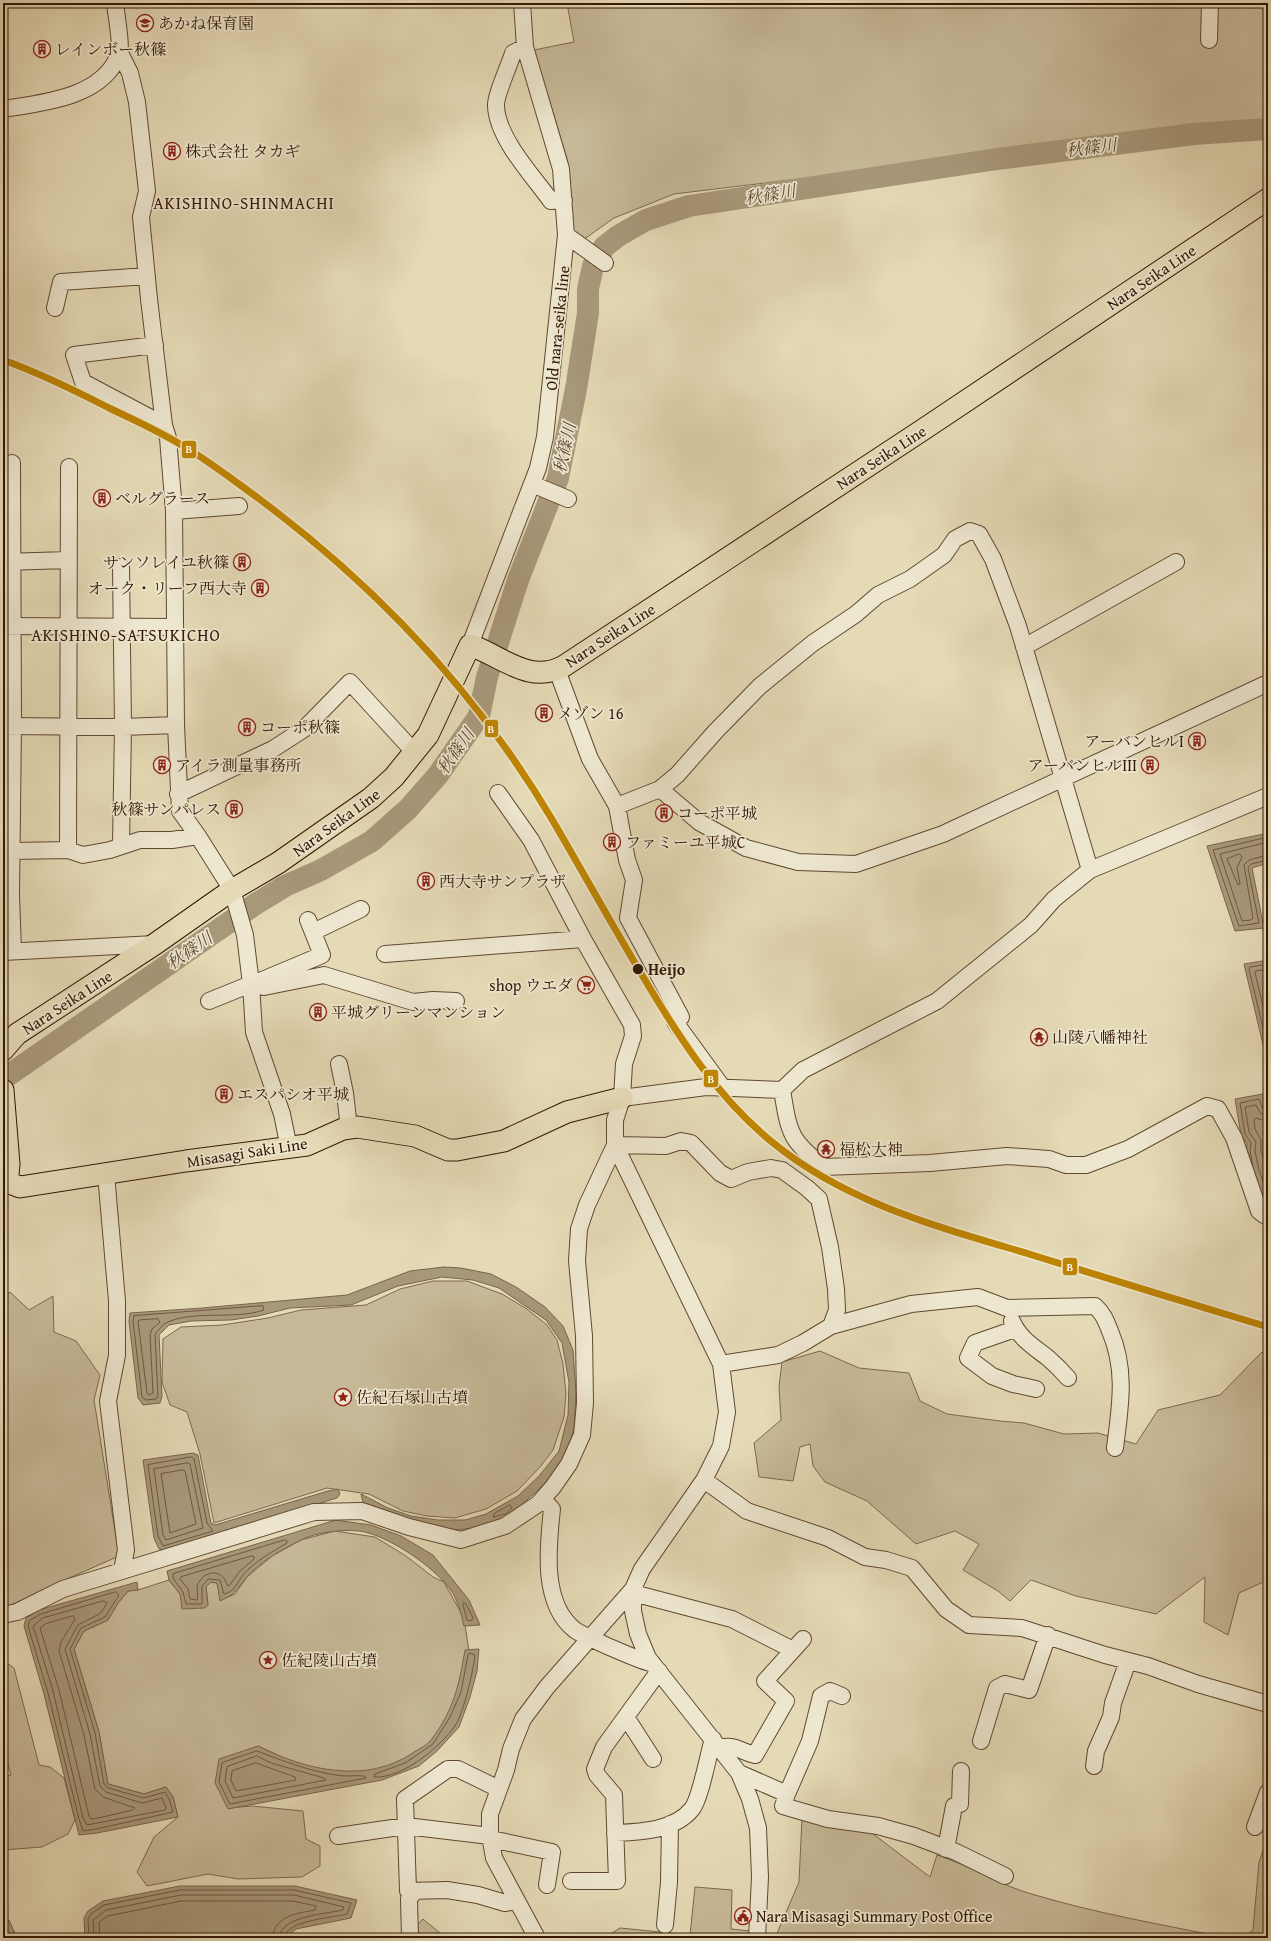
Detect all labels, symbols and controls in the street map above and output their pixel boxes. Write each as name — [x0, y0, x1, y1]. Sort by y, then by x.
place label: あかね保育園 — [158, 11, 254, 35]
school or university icon: あかね保育園 — [135, 13, 155, 33]
place label: レインボー秋篠 — [55, 37, 166, 61]
building icon: レインボー秋篠 — [32, 39, 52, 59]
water label: 秋篠川 — [1064, 131, 1120, 163]
place label: 株式会社 タカギ — [185, 139, 301, 163]
building icon: 株式会社 タカギ — [162, 141, 182, 161]
water label: 秋篠川 — [743, 177, 799, 210]
district label: AKISHINO-SHINMACHI — [153, 190, 335, 215]
street label: Nara Seika Line — [1101, 238, 1201, 316]
street label: Old nara-seika line — [539, 264, 575, 392]
water label: 秋篠川 — [546, 419, 582, 476]
street label: Nara Seika Line — [831, 419, 931, 495]
line badge: B — [181, 440, 197, 459]
text: B — [186, 441, 193, 457]
place label: ベルグラース — [115, 486, 210, 510]
building icon: ベルグラース — [92, 488, 112, 508]
place label: サンソレイユ秋篠 — [103, 550, 229, 574]
building icon: サンソレイユ秋篠 — [232, 552, 252, 572]
place label: オーク・リーフ西大寺 — [88, 576, 247, 600]
building icon: オーク・リーフ西大寺 — [250, 578, 270, 598]
street label: Nara Seika Line — [560, 597, 660, 673]
district label: AKISHINO-SATSUKICHO — [31, 622, 221, 647]
place label: メゾン 16 — [557, 701, 624, 725]
building icon: メゾン 16 — [534, 703, 554, 723]
place label: コーポ秋篠 — [260, 715, 340, 739]
building icon: コーポ秋篠 — [237, 717, 257, 737]
line badge: B — [484, 719, 499, 738]
water label: 秋篠川 — [430, 721, 481, 779]
text: B — [488, 721, 495, 737]
place label: アーバンヒルⅠ — [1084, 729, 1184, 753]
building icon: アーバンヒルⅠ — [1187, 731, 1207, 751]
place label: アイラ測量事務所 — [175, 753, 302, 777]
place label: アーバンヒルⅢ — [1028, 753, 1137, 777]
building icon: アイラ測量事務所 — [152, 755, 172, 775]
building icon: アーバンヒルⅢ — [1140, 755, 1160, 775]
street label: Nara Seika Line — [287, 782, 385, 862]
place label: 秋篠サンパレス — [111, 797, 221, 821]
building icon: 秋篠サンパレス — [224, 799, 244, 819]
place label: コーポ平城 — [677, 801, 757, 825]
building icon: コーポ平城 — [654, 803, 674, 823]
place label: ファミーユ平城C — [625, 830, 746, 854]
building icon: ファミーユ平城C — [602, 832, 622, 852]
place label: 西大寺サンプラザ — [439, 869, 566, 893]
building icon: 西大寺サンプラザ — [416, 871, 436, 891]
water label: 秋篠川 — [161, 924, 219, 975]
place label: Heijo — [648, 957, 686, 981]
marker: Heijo — [631, 962, 645, 976]
street label: Nara Seika Line — [17, 964, 117, 1040]
place label: shop ウエダ — [489, 973, 573, 997]
supermarket icon: shop ウエダ — [576, 975, 596, 995]
place label: 平城グリーンマンション — [331, 1000, 506, 1024]
building icon: 平城グリーンマンション — [308, 1002, 328, 1022]
place label: 山陵八幡神社 — [1052, 1025, 1148, 1049]
temple icon: 山陵八幡神社 — [1029, 1027, 1049, 1047]
line badge: B — [703, 1069, 719, 1088]
text: B — [708, 1071, 715, 1087]
place label: エスパシオ平城 — [237, 1082, 349, 1106]
building icon: エスパシオ平城 — [214, 1084, 234, 1104]
street label: Misasagi Saki Line — [185, 1131, 309, 1173]
place label: 福松大神 — [839, 1137, 903, 1161]
temple icon: 福松大神 — [816, 1139, 836, 1159]
line badge: B — [1062, 1257, 1078, 1276]
text: B — [1067, 1259, 1074, 1275]
place label: 佐紀石塚山古墳 — [356, 1385, 468, 1409]
place icon: 佐紀石塚山古墳 — [333, 1387, 353, 1407]
place label: 佐紀陵山古墳 — [281, 1648, 377, 1672]
place icon: 佐紀陵山古墳 — [258, 1650, 278, 1670]
place label: Nara Misasagi Summary Post Office — [756, 1904, 993, 1928]
public building icon: Nara Misasagi Summary Post Office — [733, 1906, 753, 1926]

